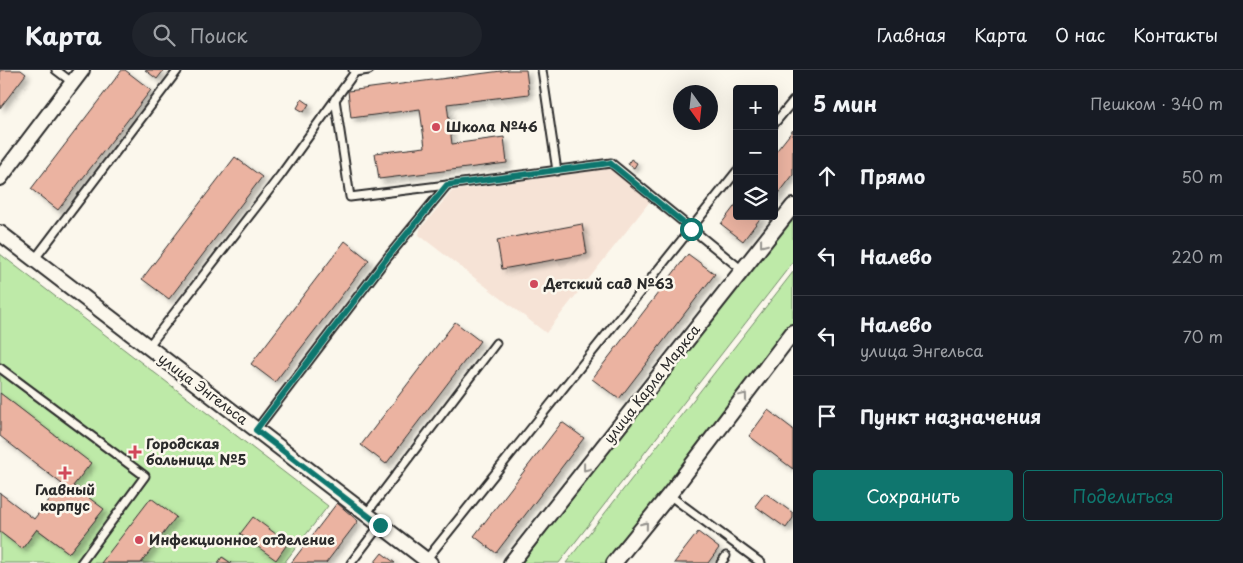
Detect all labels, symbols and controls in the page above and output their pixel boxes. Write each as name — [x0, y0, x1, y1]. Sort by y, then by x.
search box — [132, 12, 482, 57]
text: Карта — [25, 17, 102, 53]
icon: search — [150, 21, 178, 49]
text: Поиск — [190, 21, 248, 49]
text: Главная — [877, 21, 946, 48]
text: Карта — [974, 21, 1027, 48]
text: О нас — [1055, 21, 1105, 48]
text: Контакты — [1133, 21, 1218, 48]
north arrow — [673, 85, 718, 130]
map controls — [733, 85, 778, 220]
button: + — [733, 85, 778, 130]
text: 5 мин — [813, 87, 877, 119]
text: Пешком · 340 m — [1090, 91, 1223, 115]
place label: Школа №46 — [446, 116, 538, 137]
marker: Школа №46 — [430, 121, 442, 133]
button: − — [733, 130, 778, 175]
icon: ahead — [813, 162, 841, 190]
text: Прямо — [860, 162, 925, 190]
text: 50 m — [1182, 164, 1223, 188]
button: layers — [733, 175, 778, 220]
route start — [680, 218, 703, 241]
one-way arrow — [760, 238, 768, 247]
icon: left — [813, 242, 841, 270]
text: Налево — [860, 242, 932, 270]
text: 220 m — [1172, 244, 1223, 268]
place label: Детский сад №63 — [543, 273, 674, 294]
marker: Детский сад №63 — [528, 278, 540, 290]
text: Налево — [860, 310, 932, 338]
street label: улица Карла Маркса — [598, 320, 705, 448]
icon: left — [813, 322, 841, 350]
text: 70 m — [1183, 324, 1223, 348]
text: улица Энгельса — [860, 338, 983, 362]
street label: улица Энгельса — [154, 348, 253, 430]
one-way arrow — [738, 392, 747, 402]
icon: arrive — [813, 402, 841, 430]
text: Пункт назначения — [860, 402, 1041, 430]
place label: Городская больница №5 — [146, 433, 246, 470]
marker: Городская больница №5 — [128, 445, 142, 459]
one-way arrow — [583, 462, 592, 471]
marker: Главный корпус — [58, 466, 72, 480]
button: Сохранить — [813, 470, 1013, 521]
button: Поделиться — [1023, 470, 1223, 521]
place label: Главный корпус — [35, 479, 95, 516]
route end — [369, 514, 392, 537]
one-way arrow — [639, 522, 647, 531]
place label: Инфекционное отделение — [149, 529, 335, 550]
marker: Инфекционное отделение — [133, 534, 145, 546]

